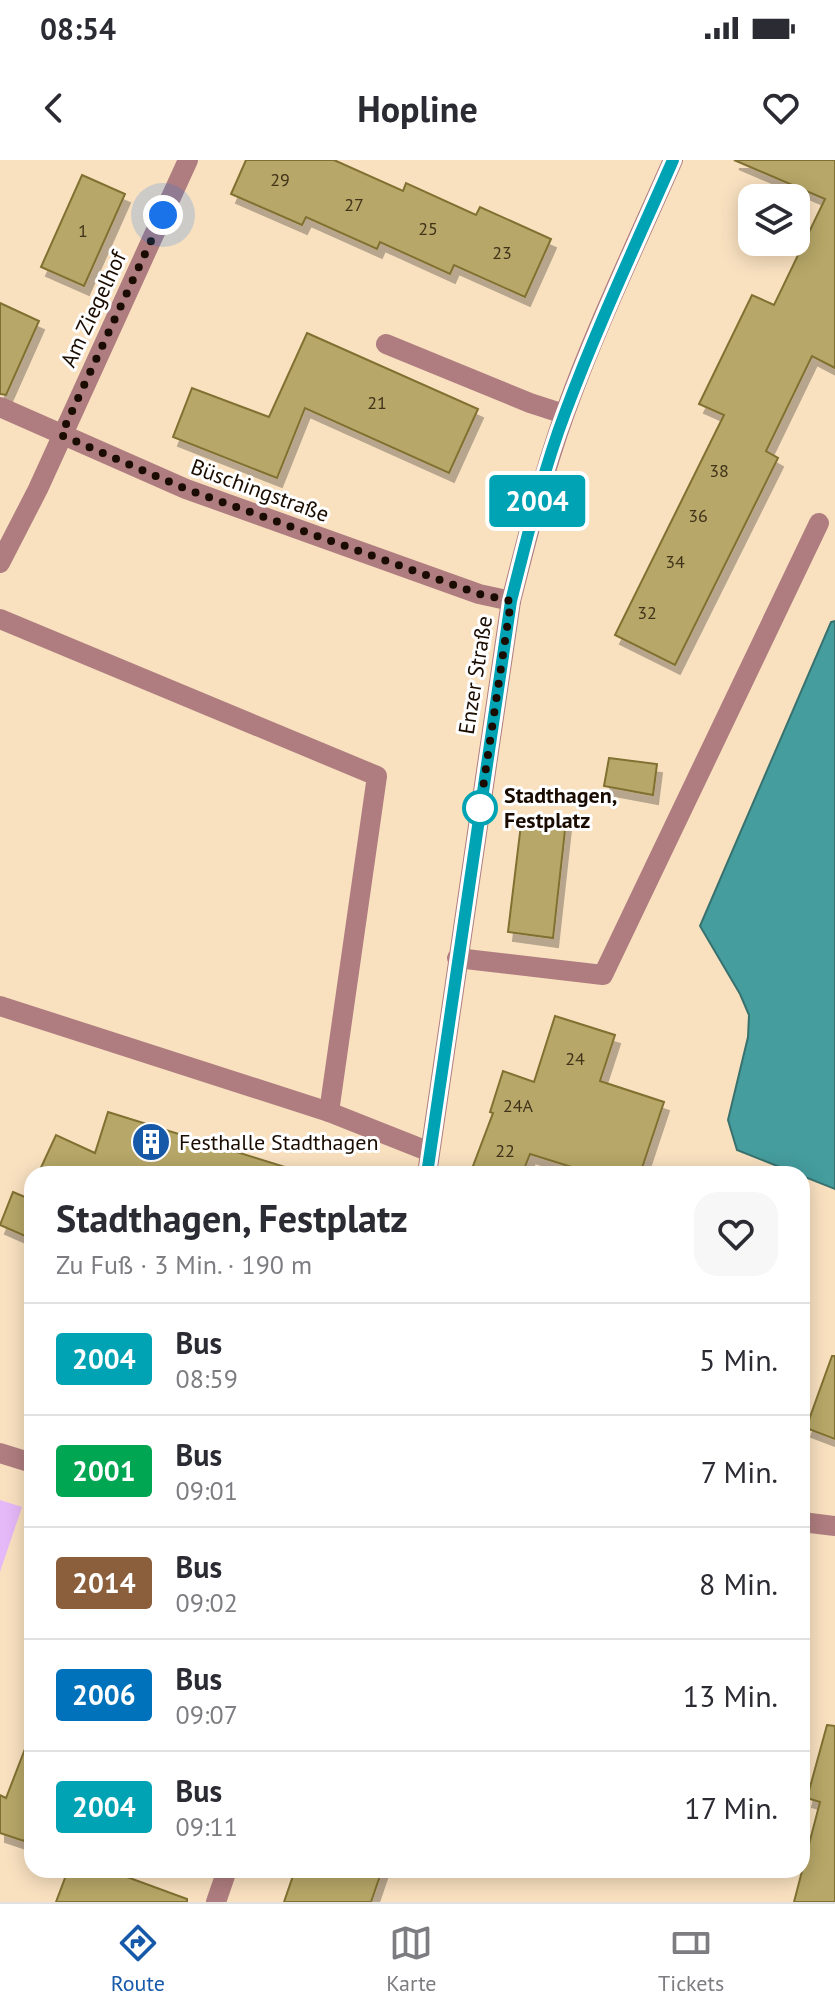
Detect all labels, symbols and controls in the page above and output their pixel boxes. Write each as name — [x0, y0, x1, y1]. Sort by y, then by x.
text: 08:54 — [40, 9, 116, 48]
text: Hopline — [357, 85, 478, 132]
icon: back — [32, 86, 76, 130]
icon: heart — [759, 86, 803, 130]
house number: 29 — [270, 168, 290, 191]
map controls — [738, 184, 810, 256]
button: layers — [738, 184, 810, 256]
house number: 27 — [344, 193, 364, 216]
your location — [143, 195, 183, 235]
house number: 25 — [418, 217, 438, 240]
house number: 1 — [78, 219, 88, 242]
house number: 23 — [492, 241, 512, 264]
street label: Am Ziegelhof — [54, 246, 133, 372]
house number: 21 — [367, 391, 387, 414]
street label: Büschingstraße — [187, 452, 333, 528]
house number: 38 — [709, 459, 729, 482]
line badge: 2004 — [481, 475, 593, 527]
text: 2004 — [505, 482, 569, 519]
house number: 36 — [688, 504, 708, 527]
house number: 34 — [665, 550, 685, 573]
house number: 32 — [637, 601, 657, 624]
street label: Enzer Straße — [452, 614, 498, 736]
place label: Stadthagen, Festplatz — [504, 781, 617, 834]
marker: Stadthagen, Festplatz — [463, 791, 497, 825]
house number: 24 — [565, 1047, 585, 1070]
house number: 24A — [503, 1094, 534, 1117]
building icon: Festhalle Stadthagen — [130, 1121, 172, 1163]
place label: Festhalle Stadthagen — [179, 1128, 378, 1156]
house number: 22 — [495, 1139, 515, 1162]
button: heart — [694, 1192, 778, 1276]
text: Stadthagen, Festplatz — [56, 1193, 408, 1242]
text: Zu Fuß · 3 Min. · 190 m — [56, 1248, 312, 1281]
text: Bus — [176, 1323, 222, 1362]
text: 2004 — [72, 1340, 136, 1377]
text: 5 Min. — [699, 1340, 778, 1379]
text: 08:59 — [176, 1362, 238, 1395]
text: Bus — [176, 1435, 222, 1474]
text: 2001 — [72, 1452, 136, 1489]
text: 7 Min. — [701, 1452, 778, 1491]
text: 09:01 — [176, 1474, 238, 1507]
text: Bus — [176, 1547, 222, 1586]
text: 2014 — [72, 1564, 136, 1601]
text: 8 Min. — [699, 1564, 778, 1603]
text: 09:02 — [176, 1586, 238, 1619]
text: Bus — [176, 1659, 222, 1698]
text: 2006 — [72, 1676, 136, 1713]
text: 13 Min. — [683, 1676, 778, 1715]
text: 09:07 — [176, 1698, 238, 1731]
text: Bus — [176, 1771, 222, 1810]
text: 2004 — [72, 1788, 136, 1825]
text: 17 Min. — [684, 1788, 778, 1827]
text: 09:11 — [176, 1810, 238, 1843]
tab: Route — [111, 1921, 165, 1997]
tab: Karte — [386, 1921, 437, 1997]
tab: Tickets — [658, 1921, 724, 1997]

